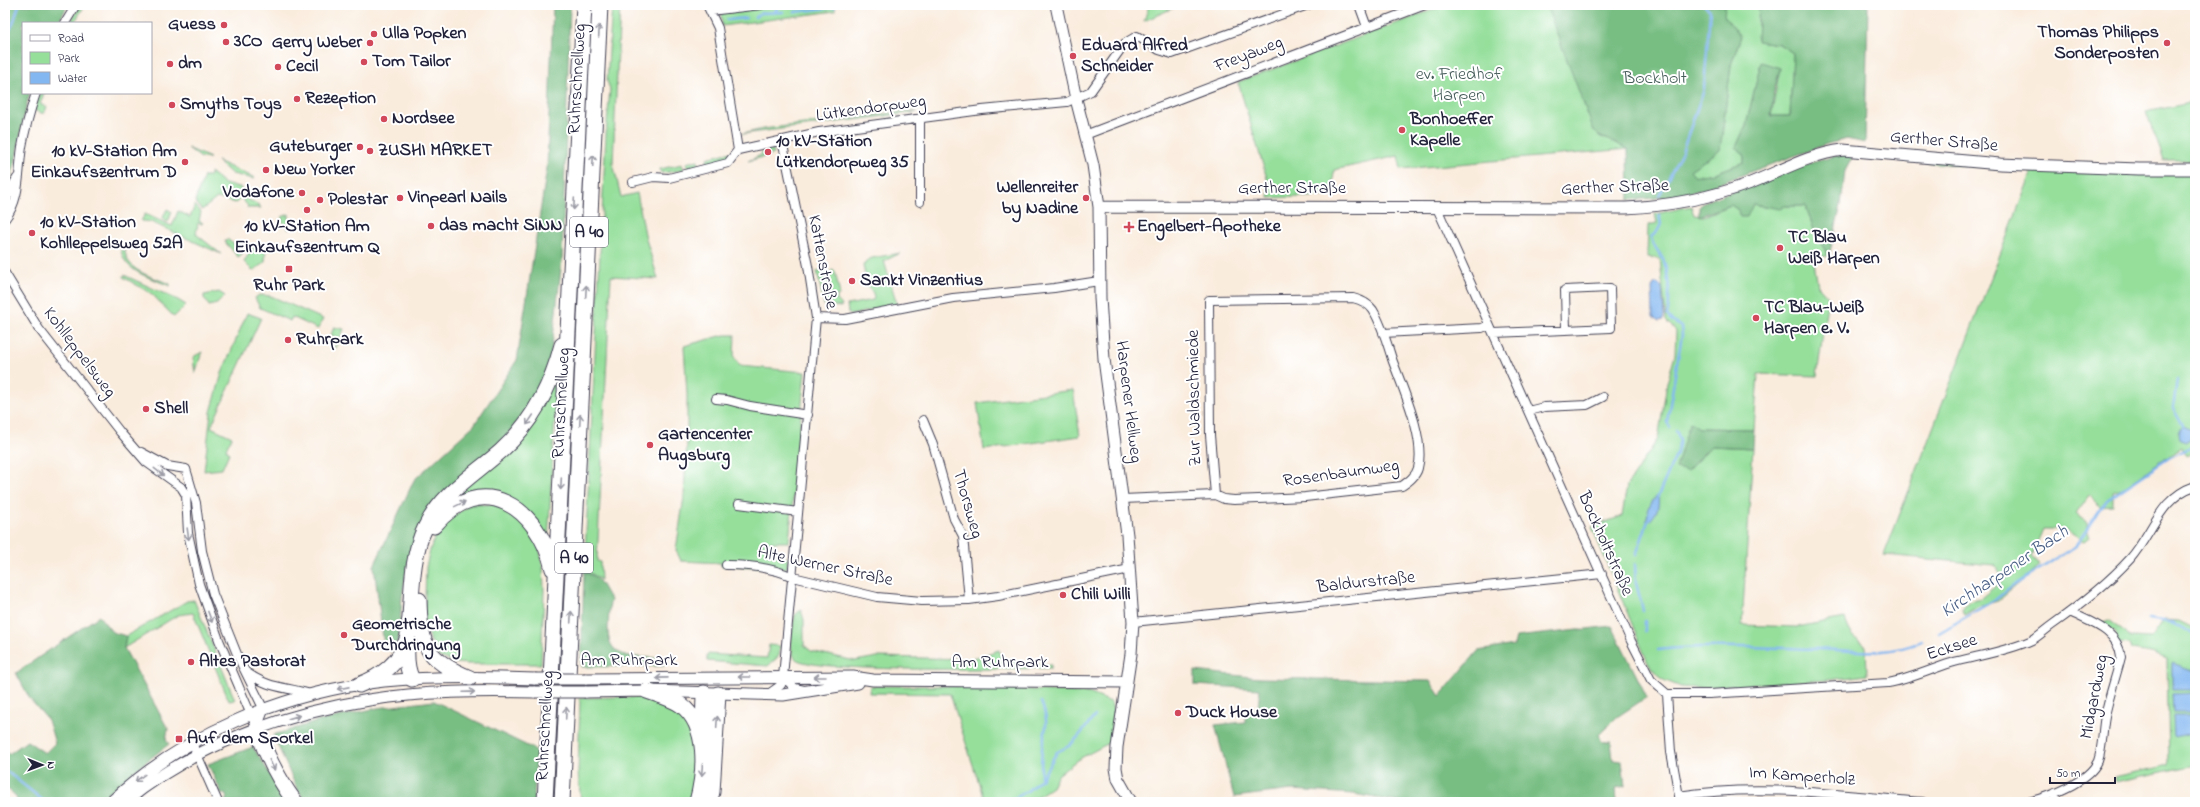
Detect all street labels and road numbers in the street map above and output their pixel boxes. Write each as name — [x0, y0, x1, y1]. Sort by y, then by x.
street label: Ruhrschnellweg — [562, 23, 595, 135]
street label: Freyaweg — [1210, 30, 1287, 81]
street label: Lütkendorpweg — [814, 88, 928, 131]
street label: Gerther Straße — [1889, 124, 2000, 160]
street label: Gerther Straße — [1561, 173, 1670, 203]
street label: Gerther Straße — [1238, 176, 1347, 202]
street label: Kattenstraße — [800, 213, 844, 312]
road number: A 40 — [570, 217, 608, 247]
street label: Kohlleppelsweg — [35, 302, 122, 405]
street label: Zur Waldschmiede — [1181, 329, 1209, 466]
street label: Harpener Hellweg — [1107, 339, 1148, 465]
street label: Ruhrschnellweg — [546, 347, 579, 459]
street label: Rosenbaumweg — [1281, 453, 1401, 496]
street label: Thorsweg — [944, 466, 989, 542]
street label: Bockholtstraße — [1570, 487, 1640, 601]
street label: Alte Werner Straße — [755, 540, 896, 594]
road number: A 40 — [555, 543, 593, 573]
street label: Baldurstraße — [1315, 565, 1417, 601]
street label: Ecksee — [1923, 627, 1982, 668]
street label: Am Ruhrpark — [581, 648, 678, 674]
street label: Am Ruhrpark — [952, 650, 1049, 676]
street label: Midgardweg — [2074, 652, 2117, 742]
street label: Ruhrschnellweg — [530, 670, 563, 782]
street label: Im Kamperholz — [1748, 760, 1856, 794]

